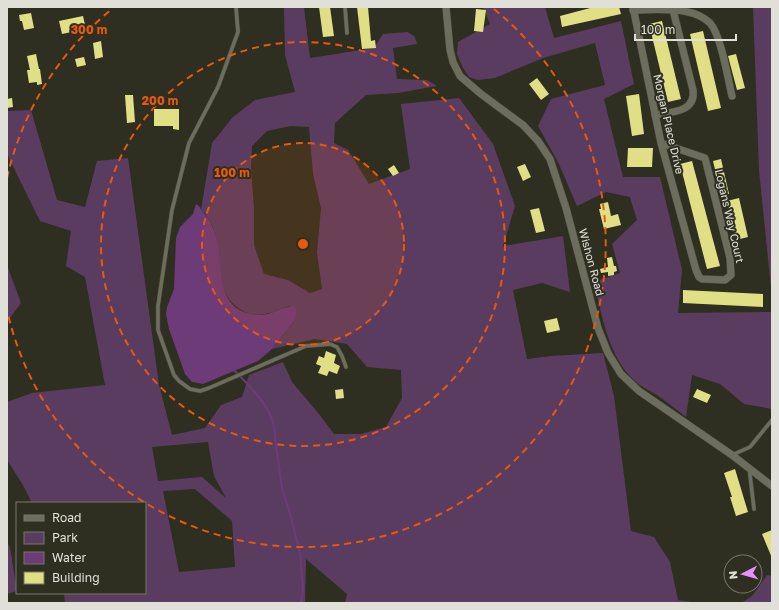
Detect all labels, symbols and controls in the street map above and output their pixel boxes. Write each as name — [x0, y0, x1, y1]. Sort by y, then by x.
scale bar — [635, 16, 736, 42]
text: 300 m — [71, 22, 107, 37]
text: 100 m — [641, 22, 675, 37]
street label: Morgan Place Drive — [651, 73, 687, 175]
text: 200 m — [142, 93, 178, 108]
text: 100 m — [214, 165, 250, 180]
street label: Logans Way Court — [713, 168, 747, 264]
street label: Wishon Road — [577, 227, 607, 297]
centre of rings — [296, 237, 310, 251]
legend — [16, 502, 146, 594]
text: Road — [52, 510, 81, 525]
text: Park — [52, 530, 78, 545]
text: Water — [52, 550, 86, 565]
north arrow — [723, 554, 763, 594]
text: Building — [52, 570, 100, 585]
text: N — [726, 570, 739, 580]

